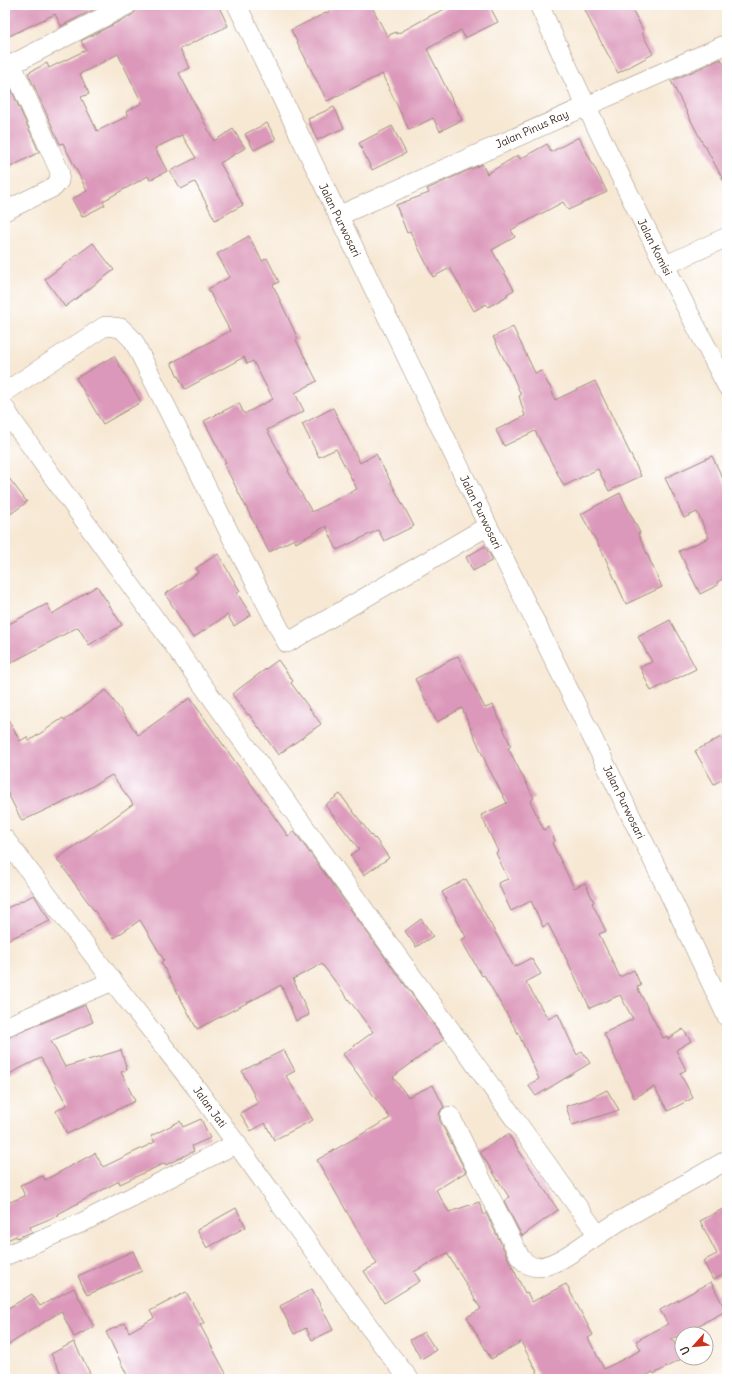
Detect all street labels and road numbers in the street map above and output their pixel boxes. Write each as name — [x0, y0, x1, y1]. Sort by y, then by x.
street label: Jalan Pinus Ray — [493, 107, 571, 151]
street label: Jalan Purwosari — [316, 181, 364, 259]
street label: Jalan Komisi — [635, 216, 675, 278]
street label: Jalan Purwosari — [457, 473, 505, 551]
street label: Jalan Purwosari — [600, 763, 648, 841]
street label: Jalan Jati — [190, 1084, 230, 1130]

